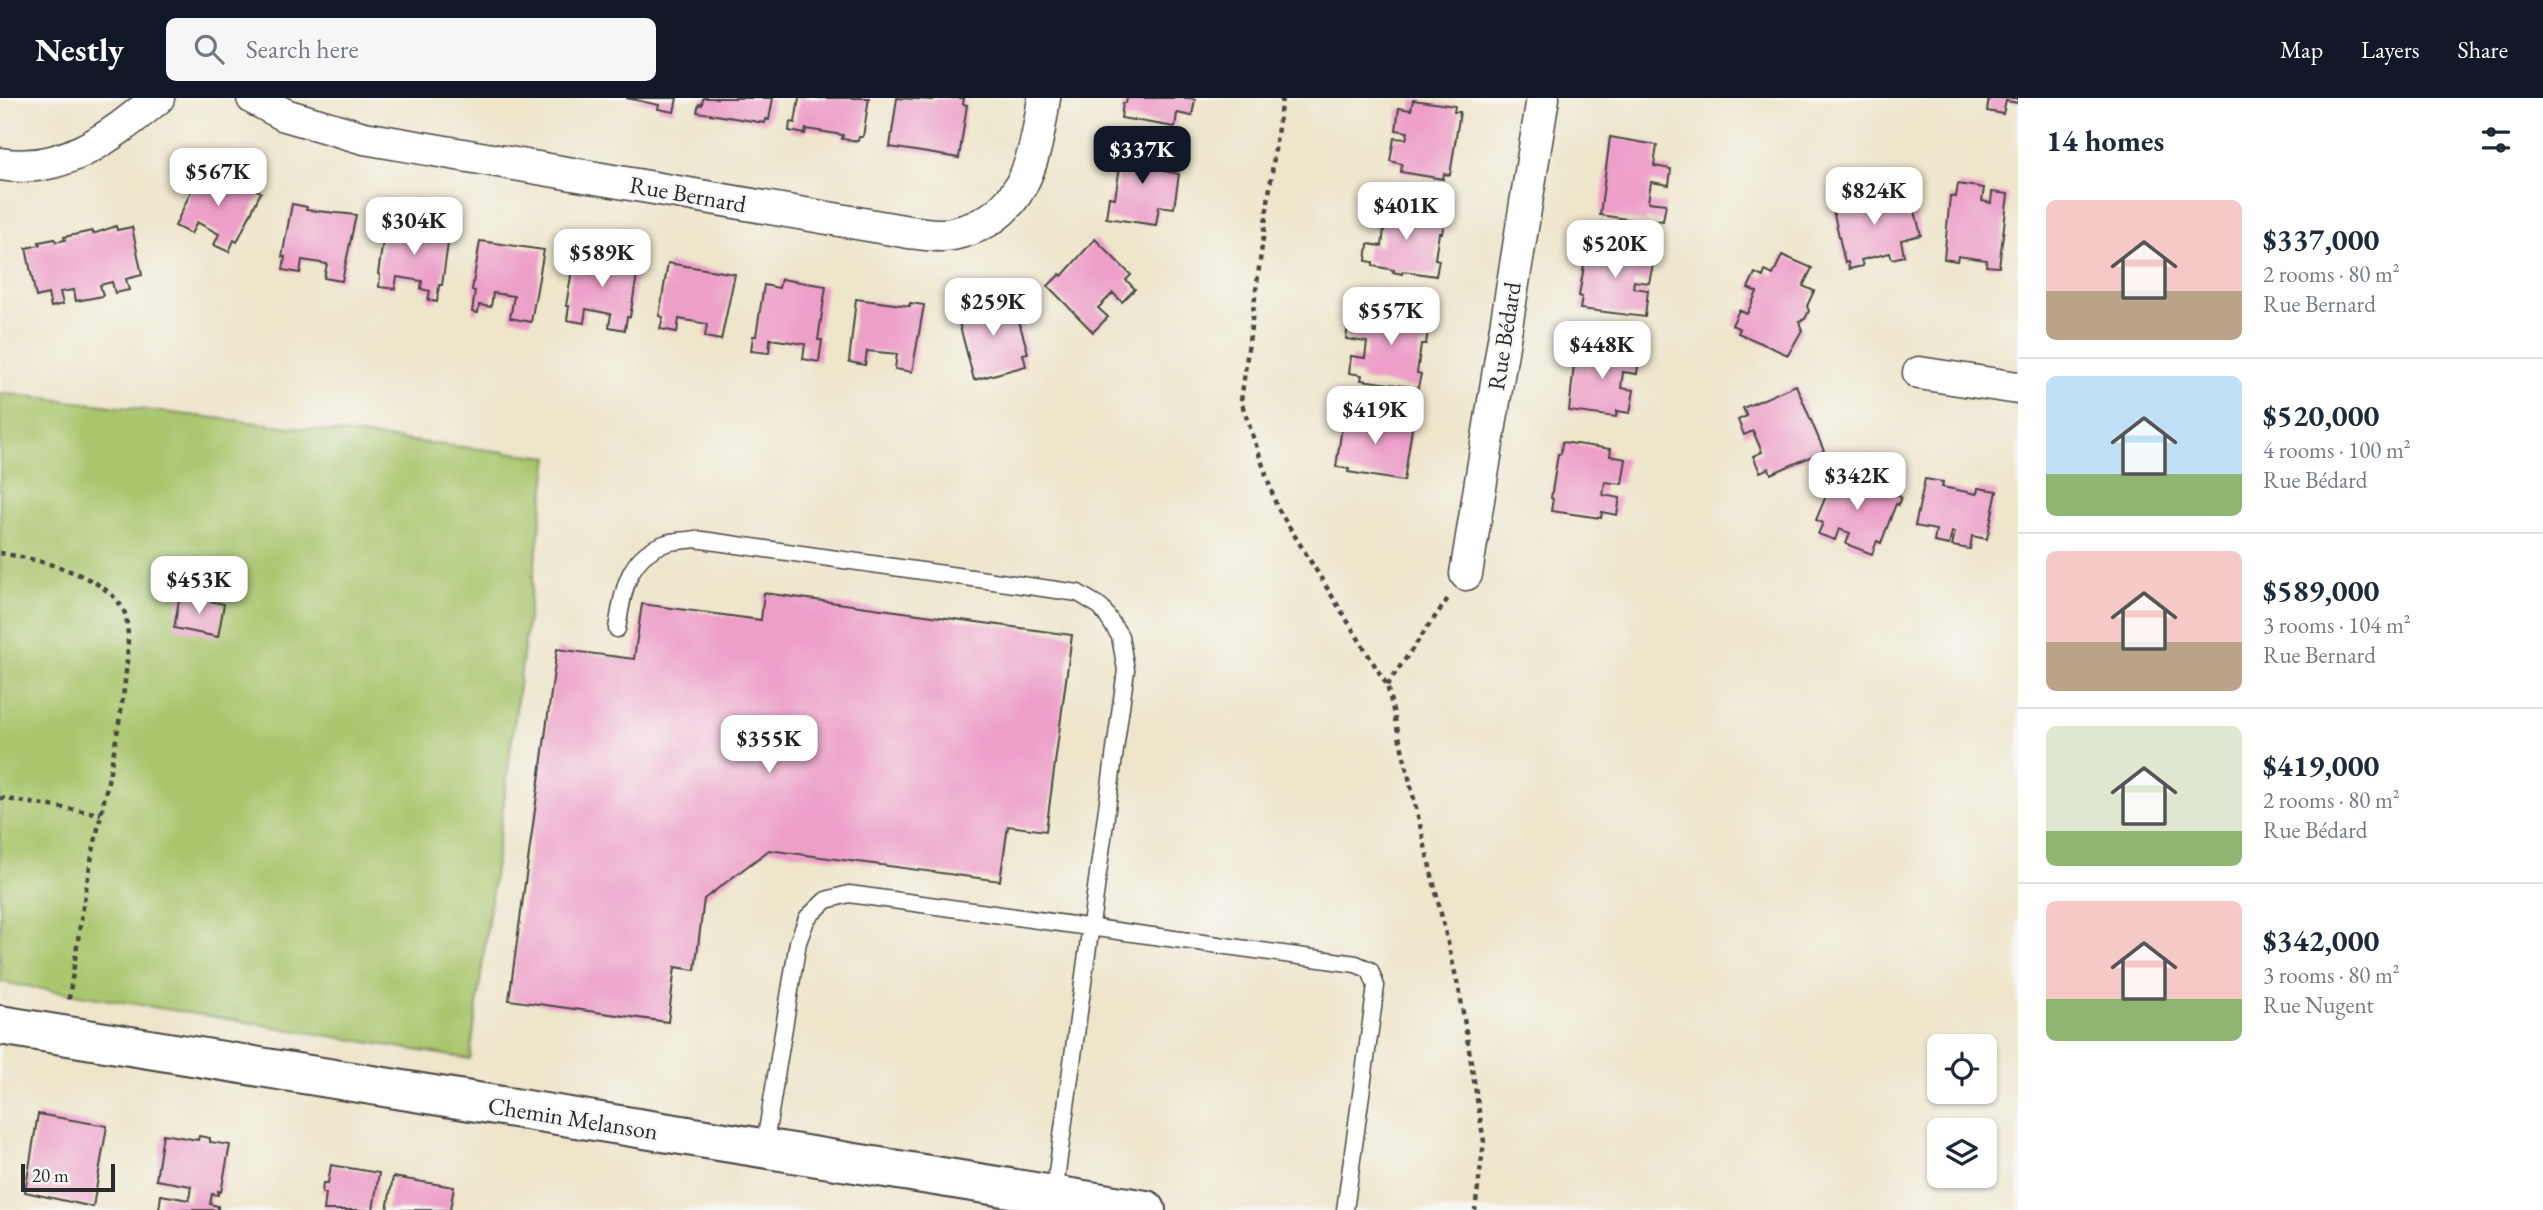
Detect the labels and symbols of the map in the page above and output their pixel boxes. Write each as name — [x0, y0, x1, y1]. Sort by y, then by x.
pin: $337K — [1093, 126, 1191, 186]
pin: $567K — [169, 148, 267, 208]
pin: $824K — [1825, 167, 1923, 227]
street label: Rue Bernard — [627, 169, 750, 220]
pin: $401K — [1357, 183, 1455, 242]
pin: $304K — [365, 198, 463, 257]
pin: $520K — [1566, 220, 1664, 280]
pin: $589K — [553, 230, 651, 289]
pin: $259K — [944, 278, 1042, 338]
street label: Rue Bédard — [1480, 279, 1528, 392]
pin: $557K — [1342, 288, 1440, 347]
pin: $448K — [1553, 322, 1651, 381]
pin: $419K — [1326, 386, 1424, 446]
pin: $342K — [1808, 452, 1906, 512]
pin: $453K — [150, 556, 248, 616]
pin: $355K — [720, 716, 818, 775]
street label: Chemin Melanson — [486, 1089, 660, 1147]
scale bar — [21, 1161, 116, 1193]

